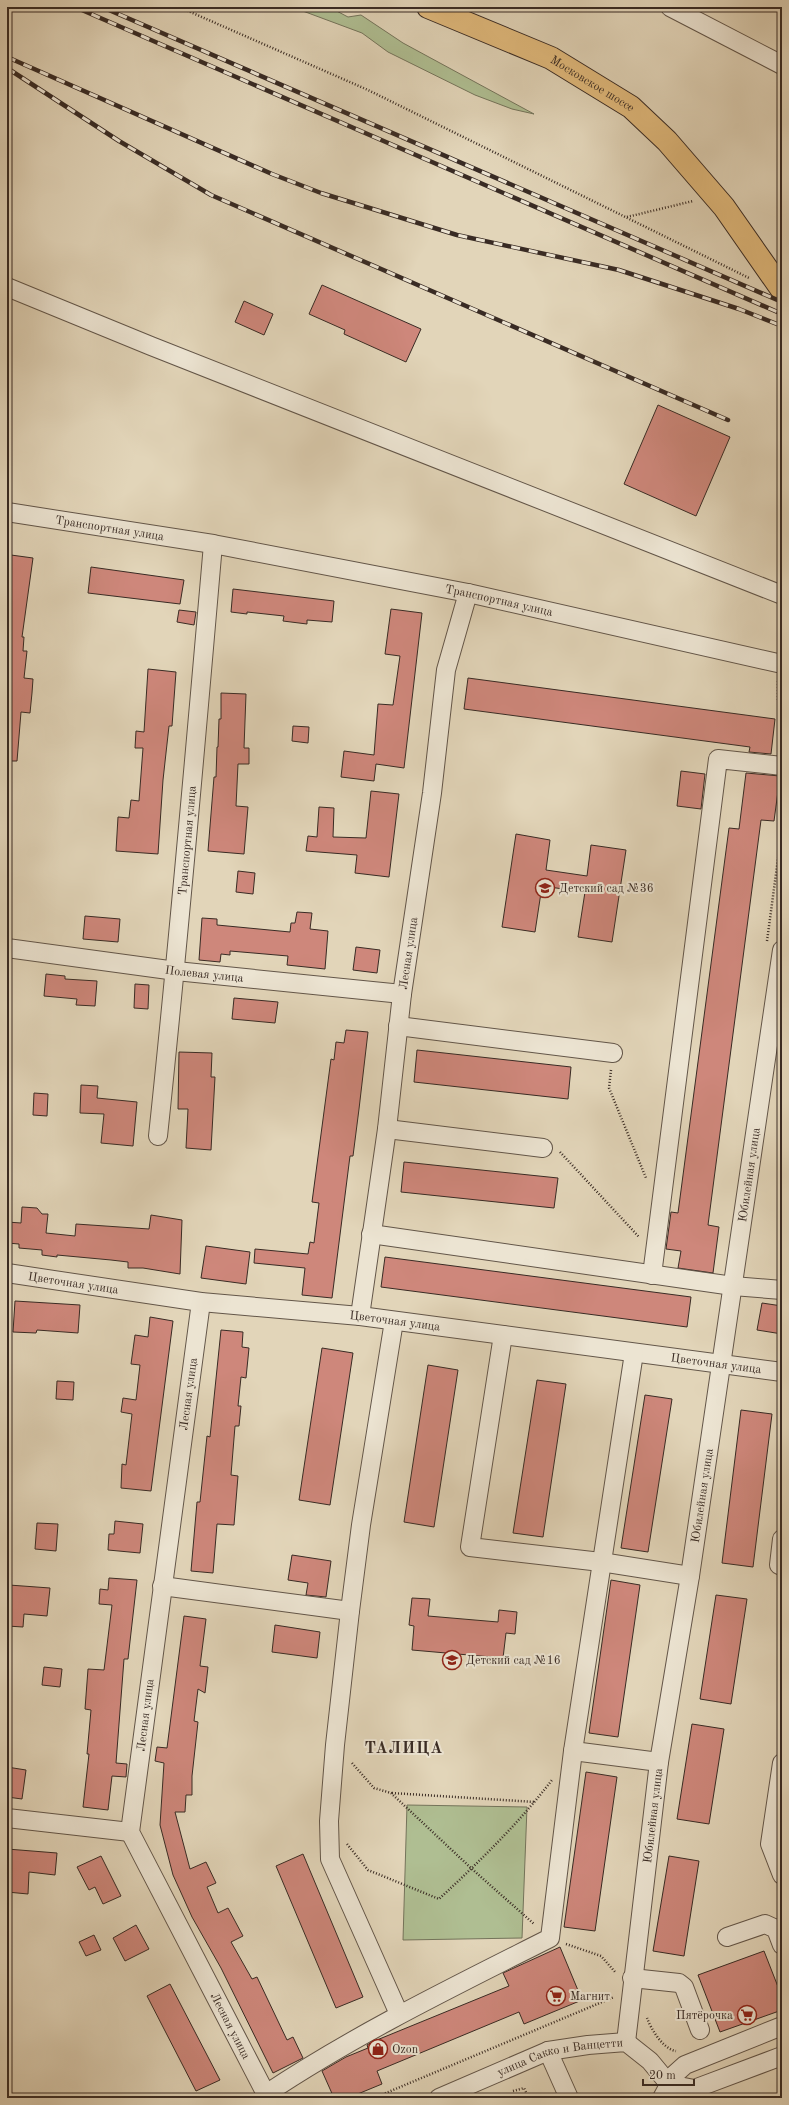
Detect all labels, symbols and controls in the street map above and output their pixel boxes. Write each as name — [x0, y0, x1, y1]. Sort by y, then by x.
street label: Московское шоссе — [548, 54, 637, 115]
street label: Транспортная улица — [54, 515, 165, 543]
street label: Транспортная улица — [444, 584, 554, 619]
street label: Транспортная улица — [177, 785, 199, 896]
school or university icon: Детский сад №36 — [534, 877, 556, 899]
place label: Детский сад №36 — [559, 883, 654, 895]
street label: Лесная улица — [398, 916, 420, 990]
street label: Полевая улица — [164, 965, 244, 985]
street label: Юбилейная улица — [737, 1127, 763, 1223]
street label: Цветочная улица — [27, 1271, 119, 1297]
street label: Цветочная улица — [349, 1310, 441, 1334]
street label: Цветочная улица — [670, 1352, 762, 1376]
street label: Лесная улица — [178, 1357, 200, 1431]
street label: Юбилейная улица — [690, 1447, 716, 1544]
school or university icon: Детский сад №16 — [441, 1649, 463, 1671]
place label: Детский сад №16 — [466, 1655, 561, 1667]
street label: Лесная улица — [136, 1678, 156, 1752]
district label: ТАЛИЦА — [365, 1741, 443, 1757]
street label: Юбилейная улица — [642, 1768, 665, 1864]
supermarket icon: Магнит — [545, 1985, 567, 2007]
street label: Лесная улица — [207, 1991, 252, 2061]
place label: Магнит — [570, 1991, 610, 2003]
supermarket icon: Пятёрочка — [736, 2004, 758, 2026]
place label: Пятёрочка — [676, 2010, 733, 2022]
street label: улица Сакко и Ванцетти — [496, 2037, 623, 2079]
shop icon: Ozon — [367, 2038, 389, 2060]
place label: Ozon — [392, 2044, 419, 2056]
scale bar — [643, 2061, 694, 2087]
text: 20 m — [649, 2070, 676, 2082]

